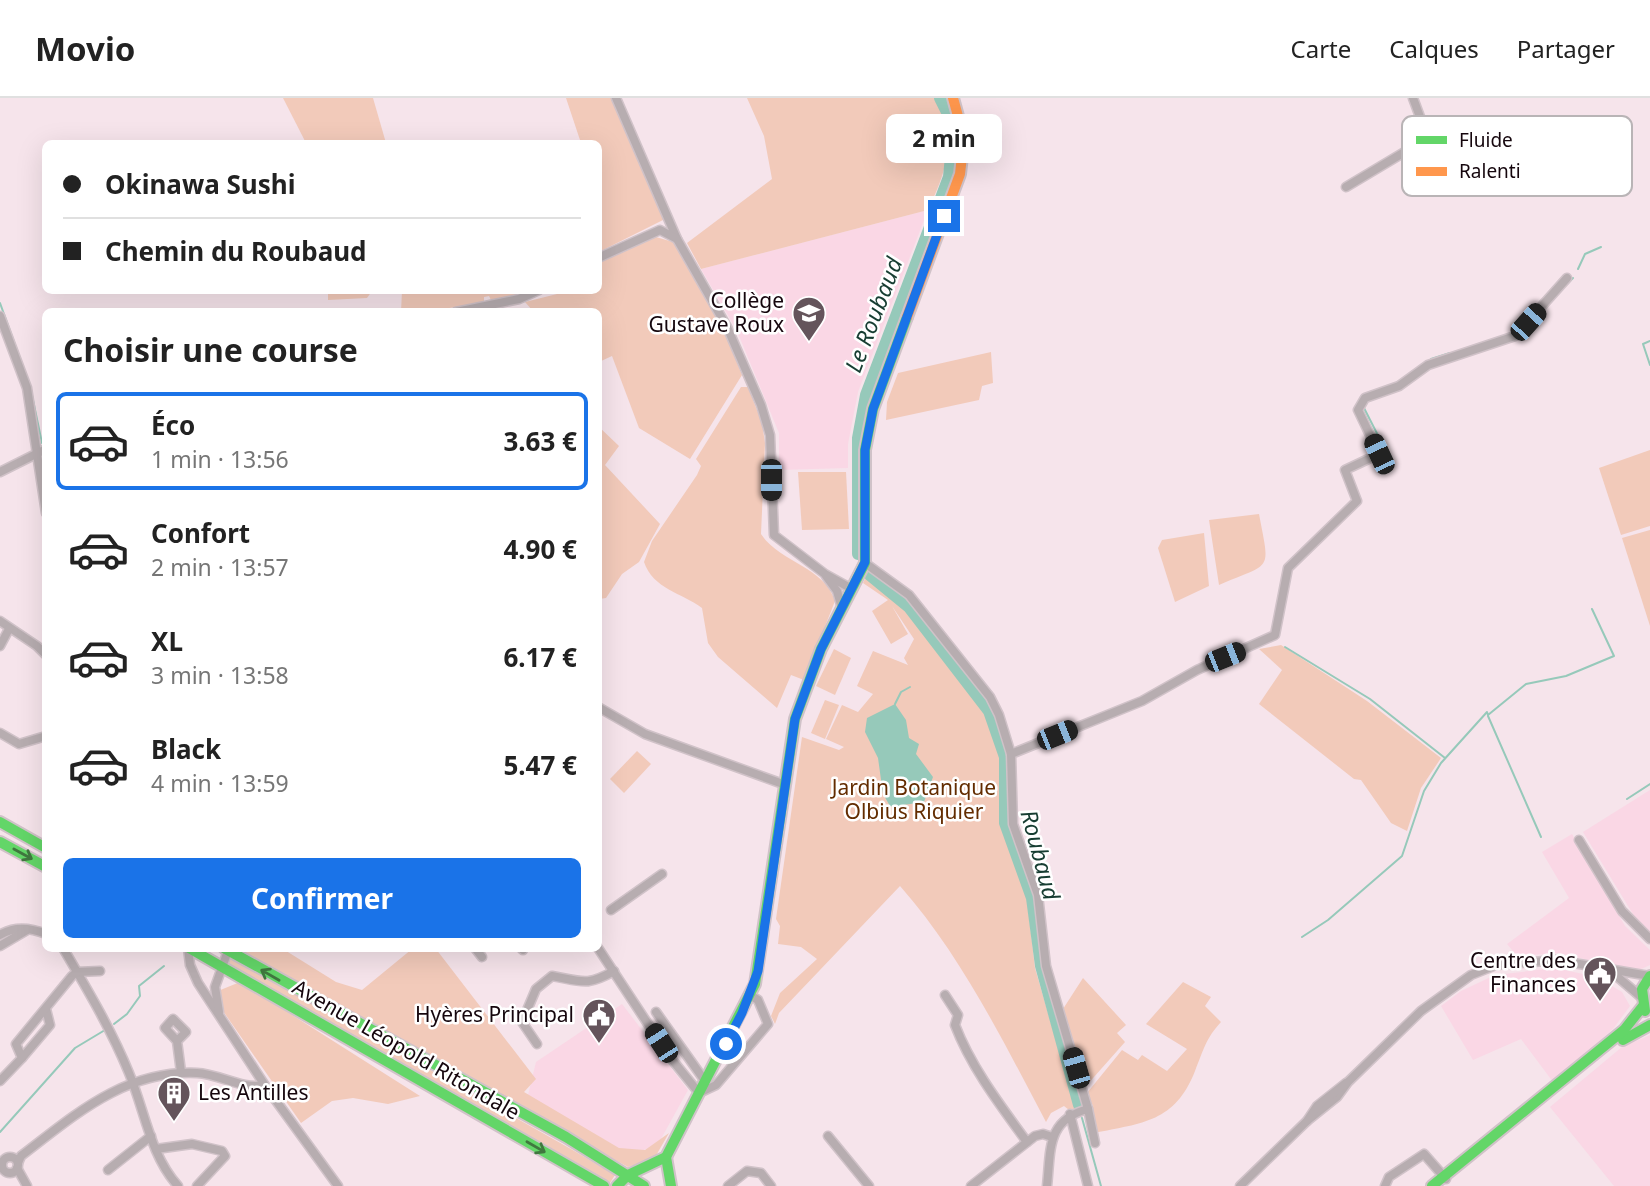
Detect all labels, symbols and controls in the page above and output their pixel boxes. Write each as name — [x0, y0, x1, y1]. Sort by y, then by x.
text: Movio — [35, 26, 135, 71]
text: Carte — [1291, 32, 1351, 65]
text: Calques — [1389, 32, 1479, 65]
text: Partager — [1517, 32, 1615, 65]
callout: 2 min — [886, 115, 1002, 164]
legend — [1402, 116, 1632, 196]
text: 2 min — [912, 122, 976, 154]
text: Fluide — [1459, 127, 1513, 153]
text: Ralenti — [1459, 158, 1521, 184]
text: Okinawa Sushi — [105, 166, 295, 202]
route end — [928, 200, 960, 232]
text: Chemin du Roubaud — [105, 233, 367, 269]
water label: Le Roubaud — [836, 252, 910, 377]
place label: Collège Gustave Roux — [648, 286, 784, 338]
school or university icon: Collège Gustave Roux — [790, 294, 828, 343]
car — [1507, 299, 1550, 345]
text: Choisir une course — [63, 328, 358, 371]
text: Éco — [151, 407, 195, 443]
icon: car — [67, 410, 130, 473]
text: 3.63 € — [503, 423, 577, 459]
car — [1361, 431, 1398, 477]
text: 1 min · 13:56 — [151, 443, 289, 475]
car — [761, 459, 782, 501]
text: Confort — [151, 515, 250, 551]
icon: car — [67, 518, 130, 581]
text: 4.90 € — [503, 531, 577, 567]
text: 2 min · 13:57 — [151, 551, 289, 583]
text: XL — [151, 623, 183, 659]
icon: car — [67, 626, 130, 689]
text: 6.17 € — [503, 639, 577, 675]
car — [1202, 639, 1249, 675]
text: 3 min · 13:58 — [151, 659, 289, 691]
car — [1034, 717, 1081, 753]
text: Black — [151, 731, 221, 767]
icon: car — [67, 734, 130, 797]
text: 5.47 € — [503, 747, 577, 783]
text: 4 min · 13:59 — [151, 767, 289, 799]
park label: Jardin Botanique Olbius Riquier — [830, 773, 996, 825]
water label: Roubaud — [1014, 806, 1069, 904]
one-way arrow — [12, 847, 32, 861]
button: Confirmer — [63, 858, 581, 938]
place label: Centre des Finances — [1470, 946, 1576, 998]
public building icon: Centre des Finances — [1581, 954, 1619, 1003]
one-way arrow — [261, 967, 281, 981]
street label: Avenue Léopold Ritondale — [288, 973, 525, 1126]
public building icon: Hyères Principal — [580, 996, 618, 1045]
place label: Hyères Principal — [415, 1000, 574, 1028]
car — [641, 1020, 682, 1066]
route start — [710, 1028, 742, 1060]
car — [1061, 1045, 1092, 1091]
building icon: Les Antilles — [155, 1074, 193, 1123]
place label: Les Antilles — [198, 1078, 309, 1106]
one-way arrow — [525, 1140, 545, 1154]

